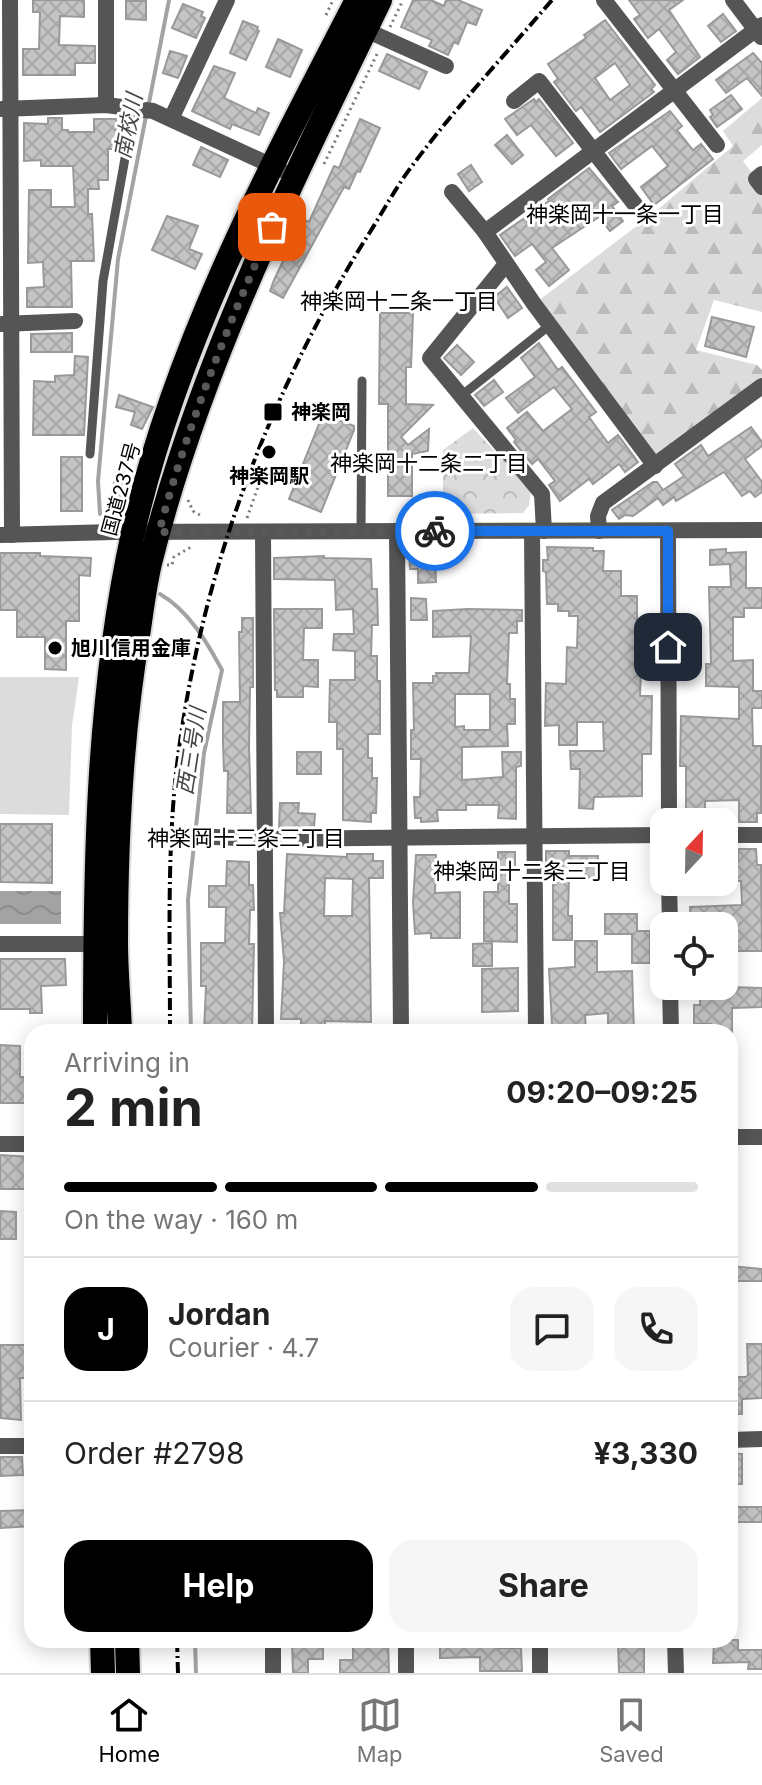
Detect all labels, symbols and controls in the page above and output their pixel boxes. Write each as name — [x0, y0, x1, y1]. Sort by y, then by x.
water label: 南校川 — [109, 89, 147, 161]
pin — [238, 193, 306, 261]
district label: 神楽岡十一条一丁目 — [526, 201, 724, 227]
icon: bag — [250, 205, 294, 249]
district label: 神楽岡十二条一丁目 — [300, 288, 498, 314]
place label: 神楽岡 — [291, 400, 351, 424]
marker: 神楽岡 — [262, 401, 284, 423]
street label: 国道237号 — [97, 440, 145, 538]
marker: 神楽岡駅 — [260, 443, 278, 461]
district label: 神楽岡十二条二丁目 — [330, 450, 528, 476]
place label: 神楽岡駅 — [229, 464, 309, 488]
courier — [395, 491, 475, 571]
icon: bike — [413, 509, 457, 553]
pin — [634, 613, 702, 681]
icon: home — [646, 625, 690, 669]
place label: 旭川信用金庫 — [71, 636, 191, 660]
marker: 旭川信用金庫 — [46, 639, 64, 657]
water label: 西三号川 — [171, 704, 211, 796]
north arrow — [650, 808, 738, 896]
map controls — [650, 808, 738, 1000]
district label: 神楽岡十三条三丁目 — [147, 825, 345, 851]
district label: 神楽岡十二条三丁目 — [433, 858, 631, 884]
button: locate — [650, 912, 738, 1000]
text: Arriving in — [64, 1047, 190, 1078]
text: 09:20–09:25 — [506, 1074, 698, 1110]
text: 2 min — [64, 1076, 203, 1139]
text: On the way · 160 m — [64, 1204, 298, 1235]
button: chat — [510, 1287, 594, 1371]
button: phone — [614, 1287, 698, 1371]
text: Jordan — [168, 1296, 270, 1332]
text: J — [97, 1311, 115, 1347]
text: Courier · 4.7 — [168, 1332, 319, 1363]
text: Order #2798 — [64, 1435, 244, 1471]
text: ¥3,330 — [594, 1435, 698, 1471]
button: Help — [64, 1540, 373, 1632]
button: Share — [389, 1540, 698, 1632]
tab: Home — [98, 1693, 160, 1767]
tab: Map — [357, 1693, 402, 1767]
tab: Saved — [599, 1693, 664, 1767]

